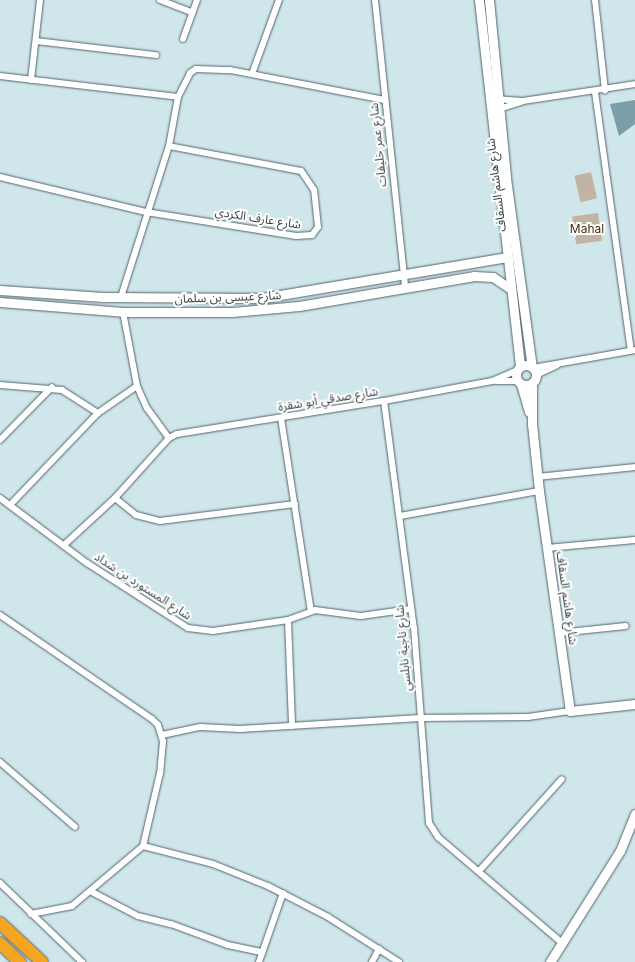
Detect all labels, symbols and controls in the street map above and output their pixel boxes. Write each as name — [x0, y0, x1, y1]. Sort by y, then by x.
street label: شارع عمر خليفات — [366, 102, 390, 188]
street label: شارع هاشم السقاف — [483, 137, 509, 233]
street label: شارع عارف الكردي — [214, 204, 302, 232]
park label: Mahal — [570, 222, 604, 236]
street label: شارع عيسى بن سلمان — [174, 288, 282, 306]
street label: شارع صدقي أبو شقرة — [277, 384, 379, 414]
street label: شارع المستورد بن شداد — [92, 549, 194, 623]
street label: شارع هاشم السقاف — [553, 550, 581, 646]
street label: شارع ناجية نابلسي — [392, 604, 414, 692]

